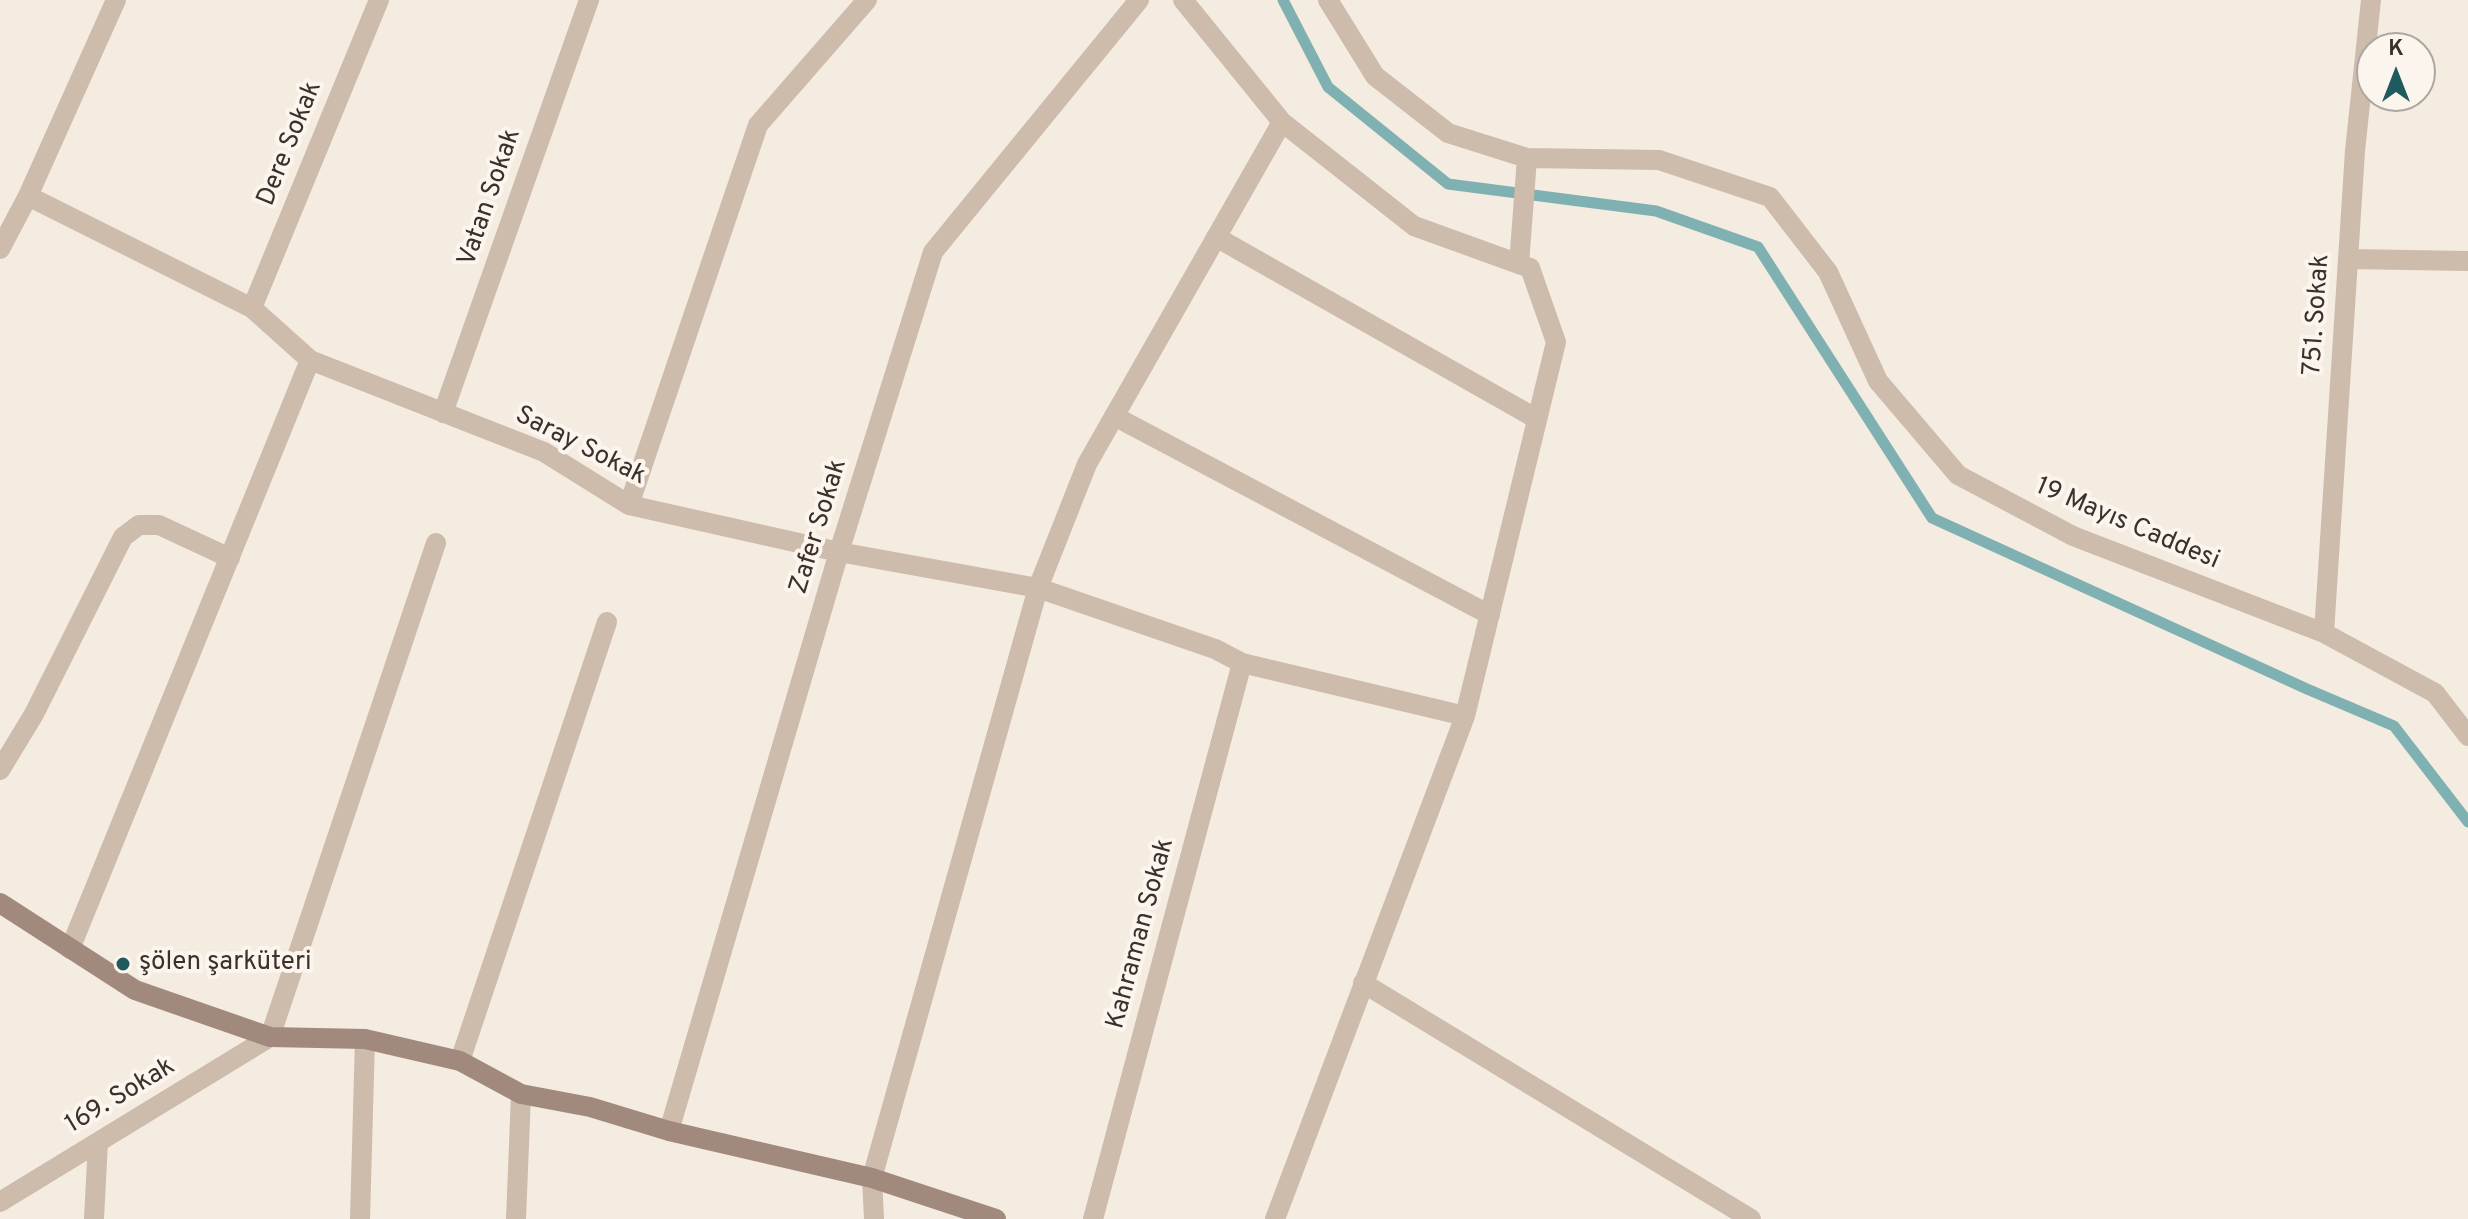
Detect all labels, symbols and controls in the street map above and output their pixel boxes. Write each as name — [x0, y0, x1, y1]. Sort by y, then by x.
north arrow — [2356, 32, 2436, 112]
text: K — [2388, 36, 2404, 63]
street label: Dere Sokak — [252, 77, 330, 211]
street label: Vatan Sokak — [453, 125, 529, 271]
street label: 751. Sokak — [2298, 253, 2338, 377]
street label: Saray Sokak — [509, 401, 651, 493]
street label: Zafer Sokak — [785, 456, 855, 598]
street label: 19 Mayıs Caddesi — [2030, 472, 2224, 578]
street label: Kahraman Sokak — [1102, 835, 1182, 1033]
place label: şölen şarküteri — [139, 948, 312, 980]
marker: şölen şarküteri — [114, 955, 132, 973]
street label: 169. Sokak — [61, 1052, 181, 1142]

